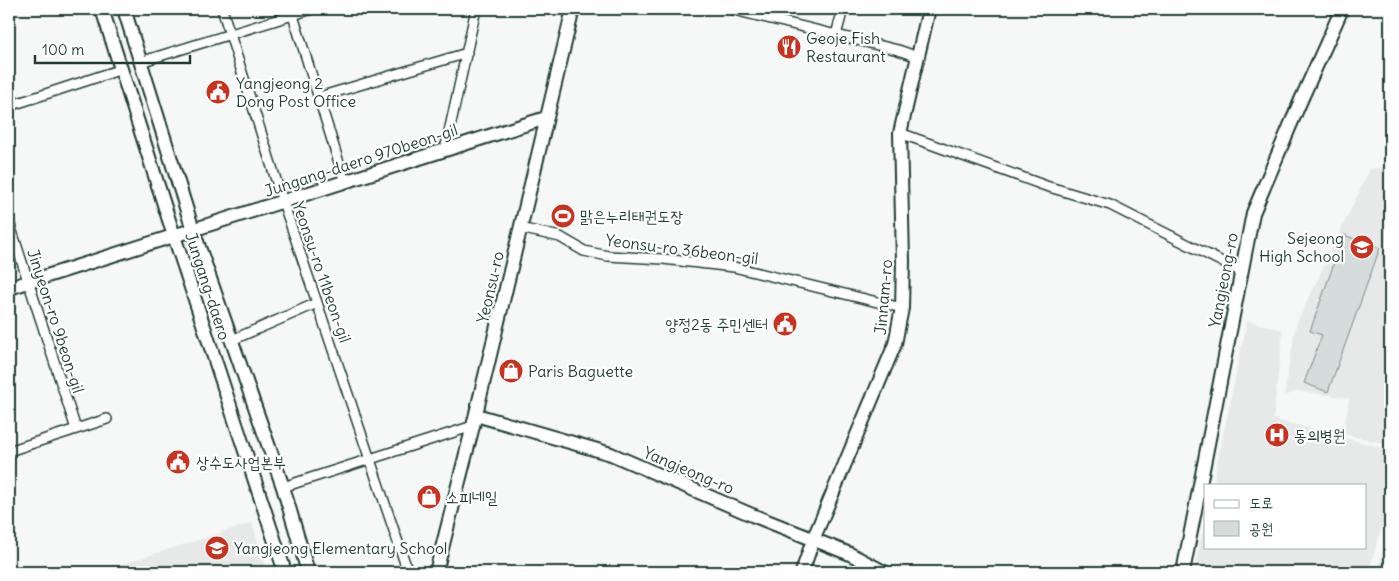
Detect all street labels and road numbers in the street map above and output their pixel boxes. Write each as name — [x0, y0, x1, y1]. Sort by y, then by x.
street label: Jungang-daero 970beon-gil — [262, 119, 460, 201]
street label: Yeonsu-ro 11beon-gil — [288, 199, 356, 345]
street label: Jungang-daero — [181, 230, 235, 342]
street label: Yeonsu-ro 36beon-gil — [605, 230, 759, 268]
street label: Yangjeong-ro — [1204, 231, 1242, 329]
street label: Jinyeon-ro 9beon-gil — [23, 246, 89, 396]
street label: Yeonsu-ro — [472, 249, 508, 325]
street label: Jinnam-ro — [870, 259, 896, 335]
street label: Yangjeong-ro — [641, 442, 737, 498]

